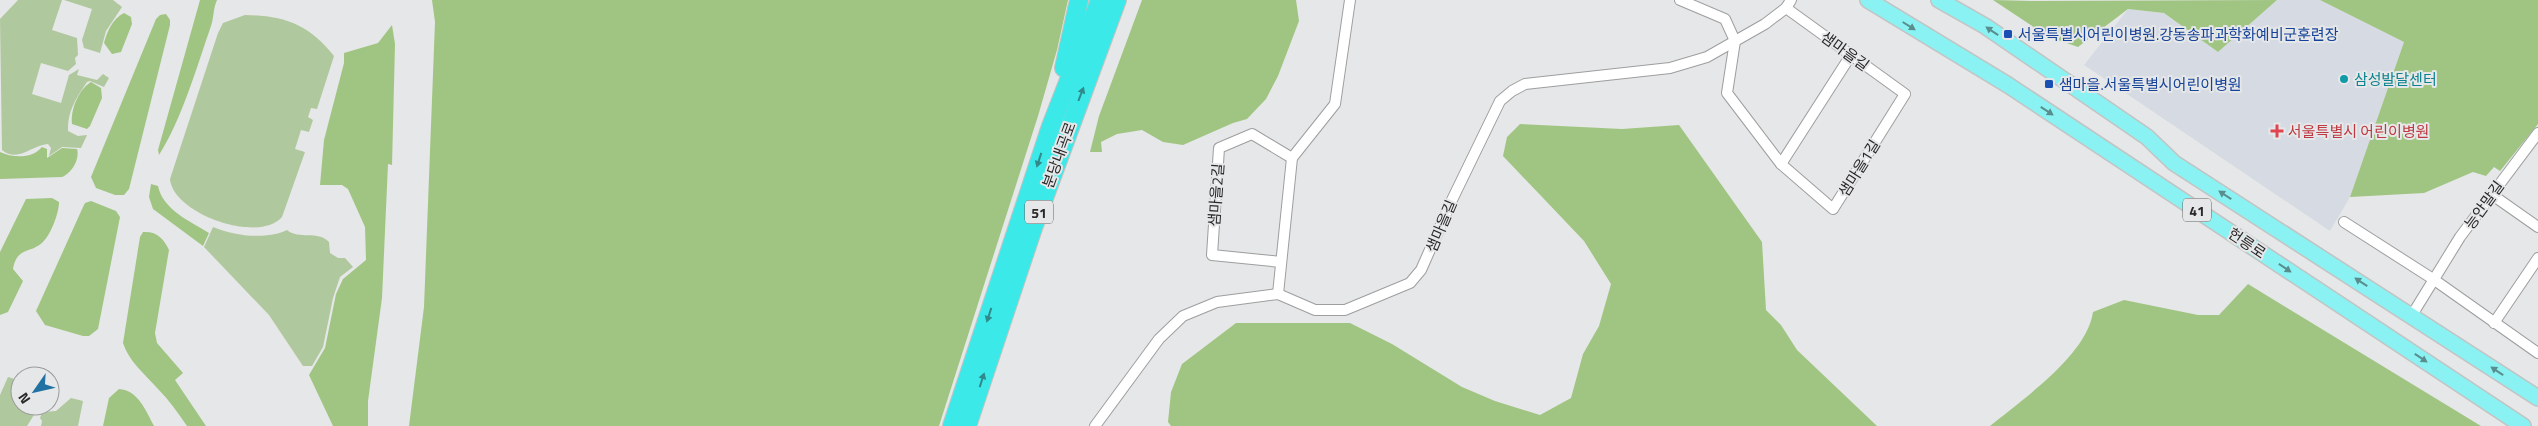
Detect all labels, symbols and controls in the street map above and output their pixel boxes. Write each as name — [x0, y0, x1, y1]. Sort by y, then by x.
one-way arrow — [1902, 21, 1916, 31]
place label: 서울특별시어린이병원.강동송파과학화예비군훈련장 — [2018, 23, 2339, 46]
street label: 샘마을길 — [1816, 25, 1874, 77]
one-way arrow — [1985, 26, 1999, 36]
marker: 서울특별시어린이병원.강동송파과학화예비군훈련장 — [2002, 28, 2014, 40]
place label: 삼성발달센터 — [2354, 68, 2437, 91]
place label: 샘마을.서울특별시어린이병원 — [2059, 73, 2242, 96]
marker: 삼성발달센터 — [2338, 73, 2350, 85]
marker: 샘마을.서울특별시어린이병원 — [2043, 78, 2055, 90]
one-way arrow — [1077, 86, 1085, 101]
one-way arrow — [2041, 106, 2054, 116]
street label: 분당내곡로 — [1036, 119, 1082, 191]
place label: 서울특별시 어린이병원 — [2288, 120, 2429, 143]
marker: 서울특별시 어린이병원 — [2270, 124, 2284, 138]
street label: 샘마을1길 — [1832, 135, 1886, 201]
one-way arrow — [1035, 153, 1043, 168]
street label: 샘마을2길 — [1202, 162, 1230, 228]
street label: 능안말길 — [2458, 176, 2510, 234]
one-way arrow — [2218, 190, 2231, 200]
street label: 샘마을길 — [1420, 196, 1462, 256]
road number: 41 — [2183, 198, 2211, 222]
road number: 51 — [1025, 200, 1053, 223]
street label: 헌릉로 — [2223, 222, 2271, 264]
one-way arrow — [2278, 263, 2292, 273]
one-way arrow — [2355, 278, 2368, 287]
one-way arrow — [984, 307, 992, 322]
one-way arrow — [2414, 353, 2427, 363]
north arrow — [10, 366, 60, 416]
one-way arrow — [2491, 367, 2504, 376]
one-way arrow — [979, 372, 986, 387]
text: N — [12, 389, 35, 408]

